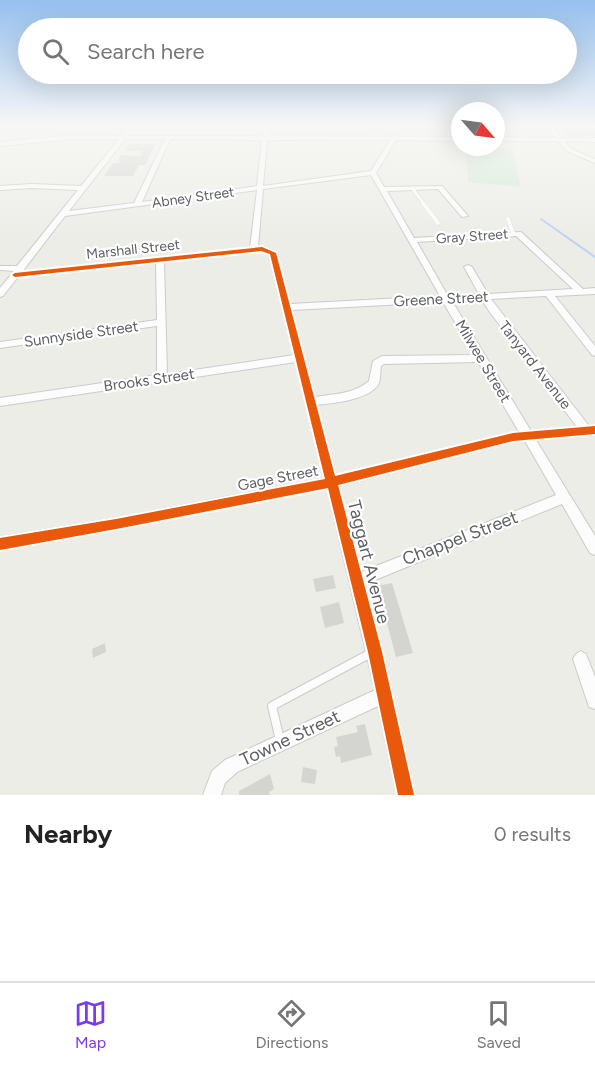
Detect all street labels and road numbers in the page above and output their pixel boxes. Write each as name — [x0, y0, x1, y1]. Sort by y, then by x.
street label: Abney Street — [151, 183, 235, 212]
street label: Gray Street — [435, 225, 509, 248]
street label: Marshall Street — [85, 236, 181, 263]
street label: Greene Street — [393, 288, 489, 310]
street label: Milwee Street — [451, 316, 515, 406]
street label: Sunnyside Street — [23, 317, 140, 351]
street label: Tanyard Avenue — [495, 317, 575, 413]
street label: Brooks Street — [102, 365, 196, 395]
street label: Gage Street — [236, 461, 320, 495]
street label: Taggart Avenue — [343, 498, 395, 626]
street label: Chappel Street — [399, 506, 521, 570]
street label: Towne Street — [236, 705, 344, 771]

